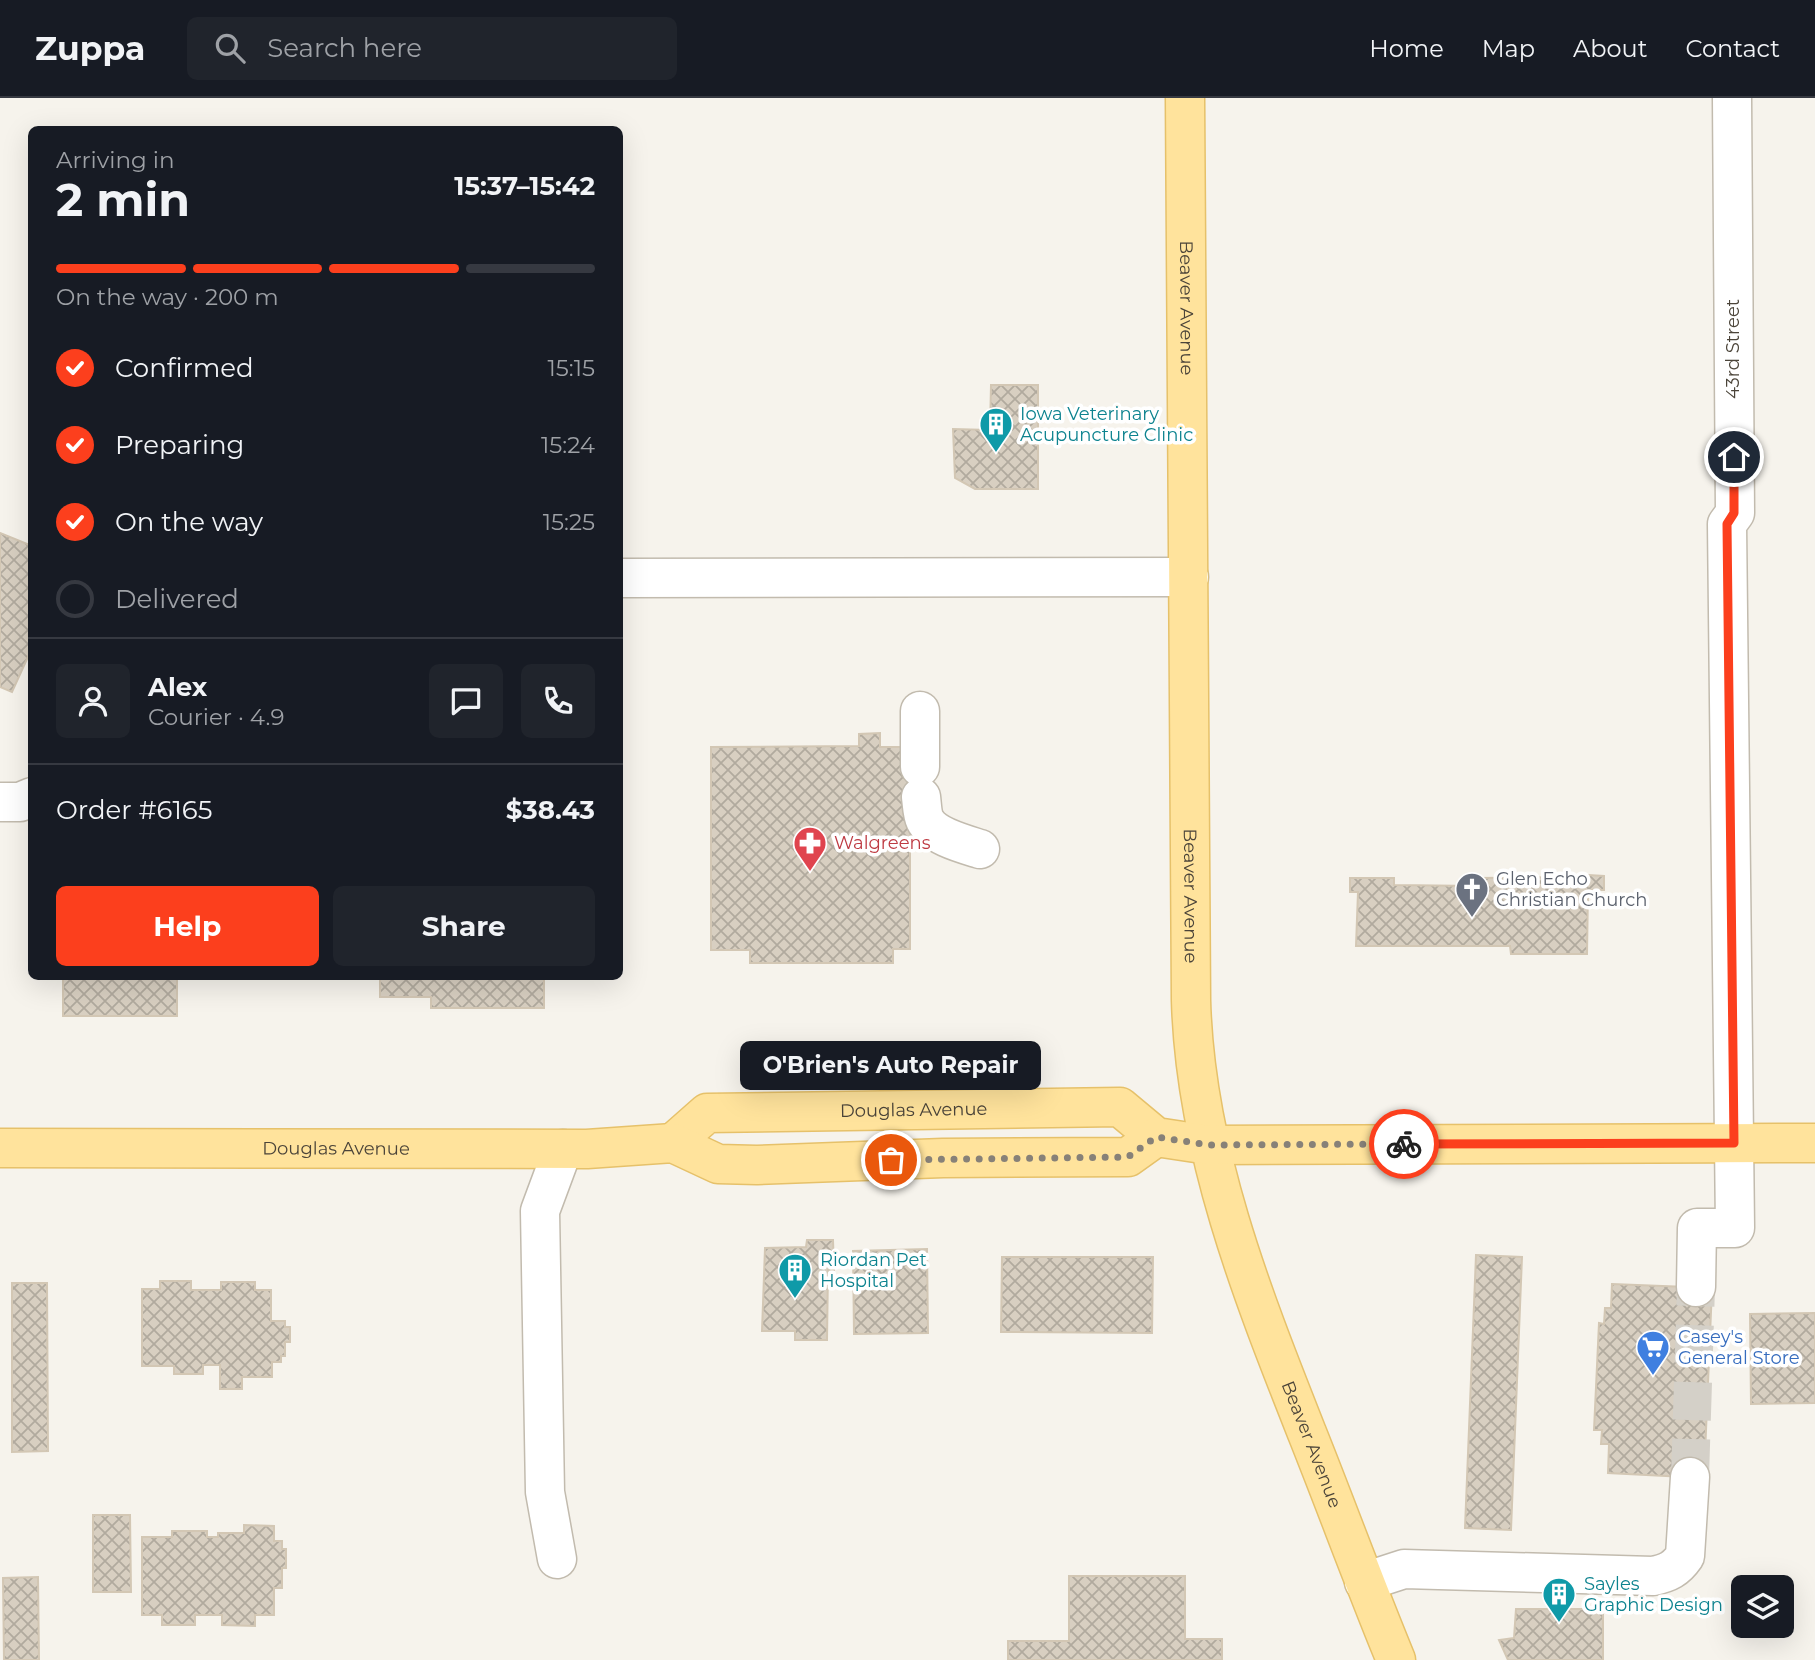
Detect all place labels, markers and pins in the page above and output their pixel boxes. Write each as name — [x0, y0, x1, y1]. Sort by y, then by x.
place label: Iowa Veterinary Acupuncture Clinic — [1020, 403, 1193, 446]
building icon: Iowa Veterinary Acupuncture Clinic — [977, 405, 1015, 454]
pin — [1704, 427, 1764, 487]
pharmacy icon: Walgreens — [791, 824, 829, 873]
place label: Walgreens — [834, 832, 931, 854]
place label: Glen Echo Christian Church — [1496, 868, 1647, 911]
church icon: Glen Echo Christian Church — [1453, 870, 1491, 919]
callout: O'Brien's Auto Repair — [740, 1041, 1042, 1090]
pin — [861, 1130, 921, 1190]
place label: Riordan Pet Hospital — [820, 1249, 927, 1292]
building icon: Riordan Pet Hospital — [776, 1251, 814, 1300]
place label: Casey's General Store — [1678, 1326, 1800, 1369]
supermarket icon: Casey's General Store — [1634, 1328, 1672, 1377]
place label: Sayles Graphic Design — [1584, 1573, 1723, 1616]
building icon: Sayles Graphic Design — [1540, 1575, 1578, 1624]

